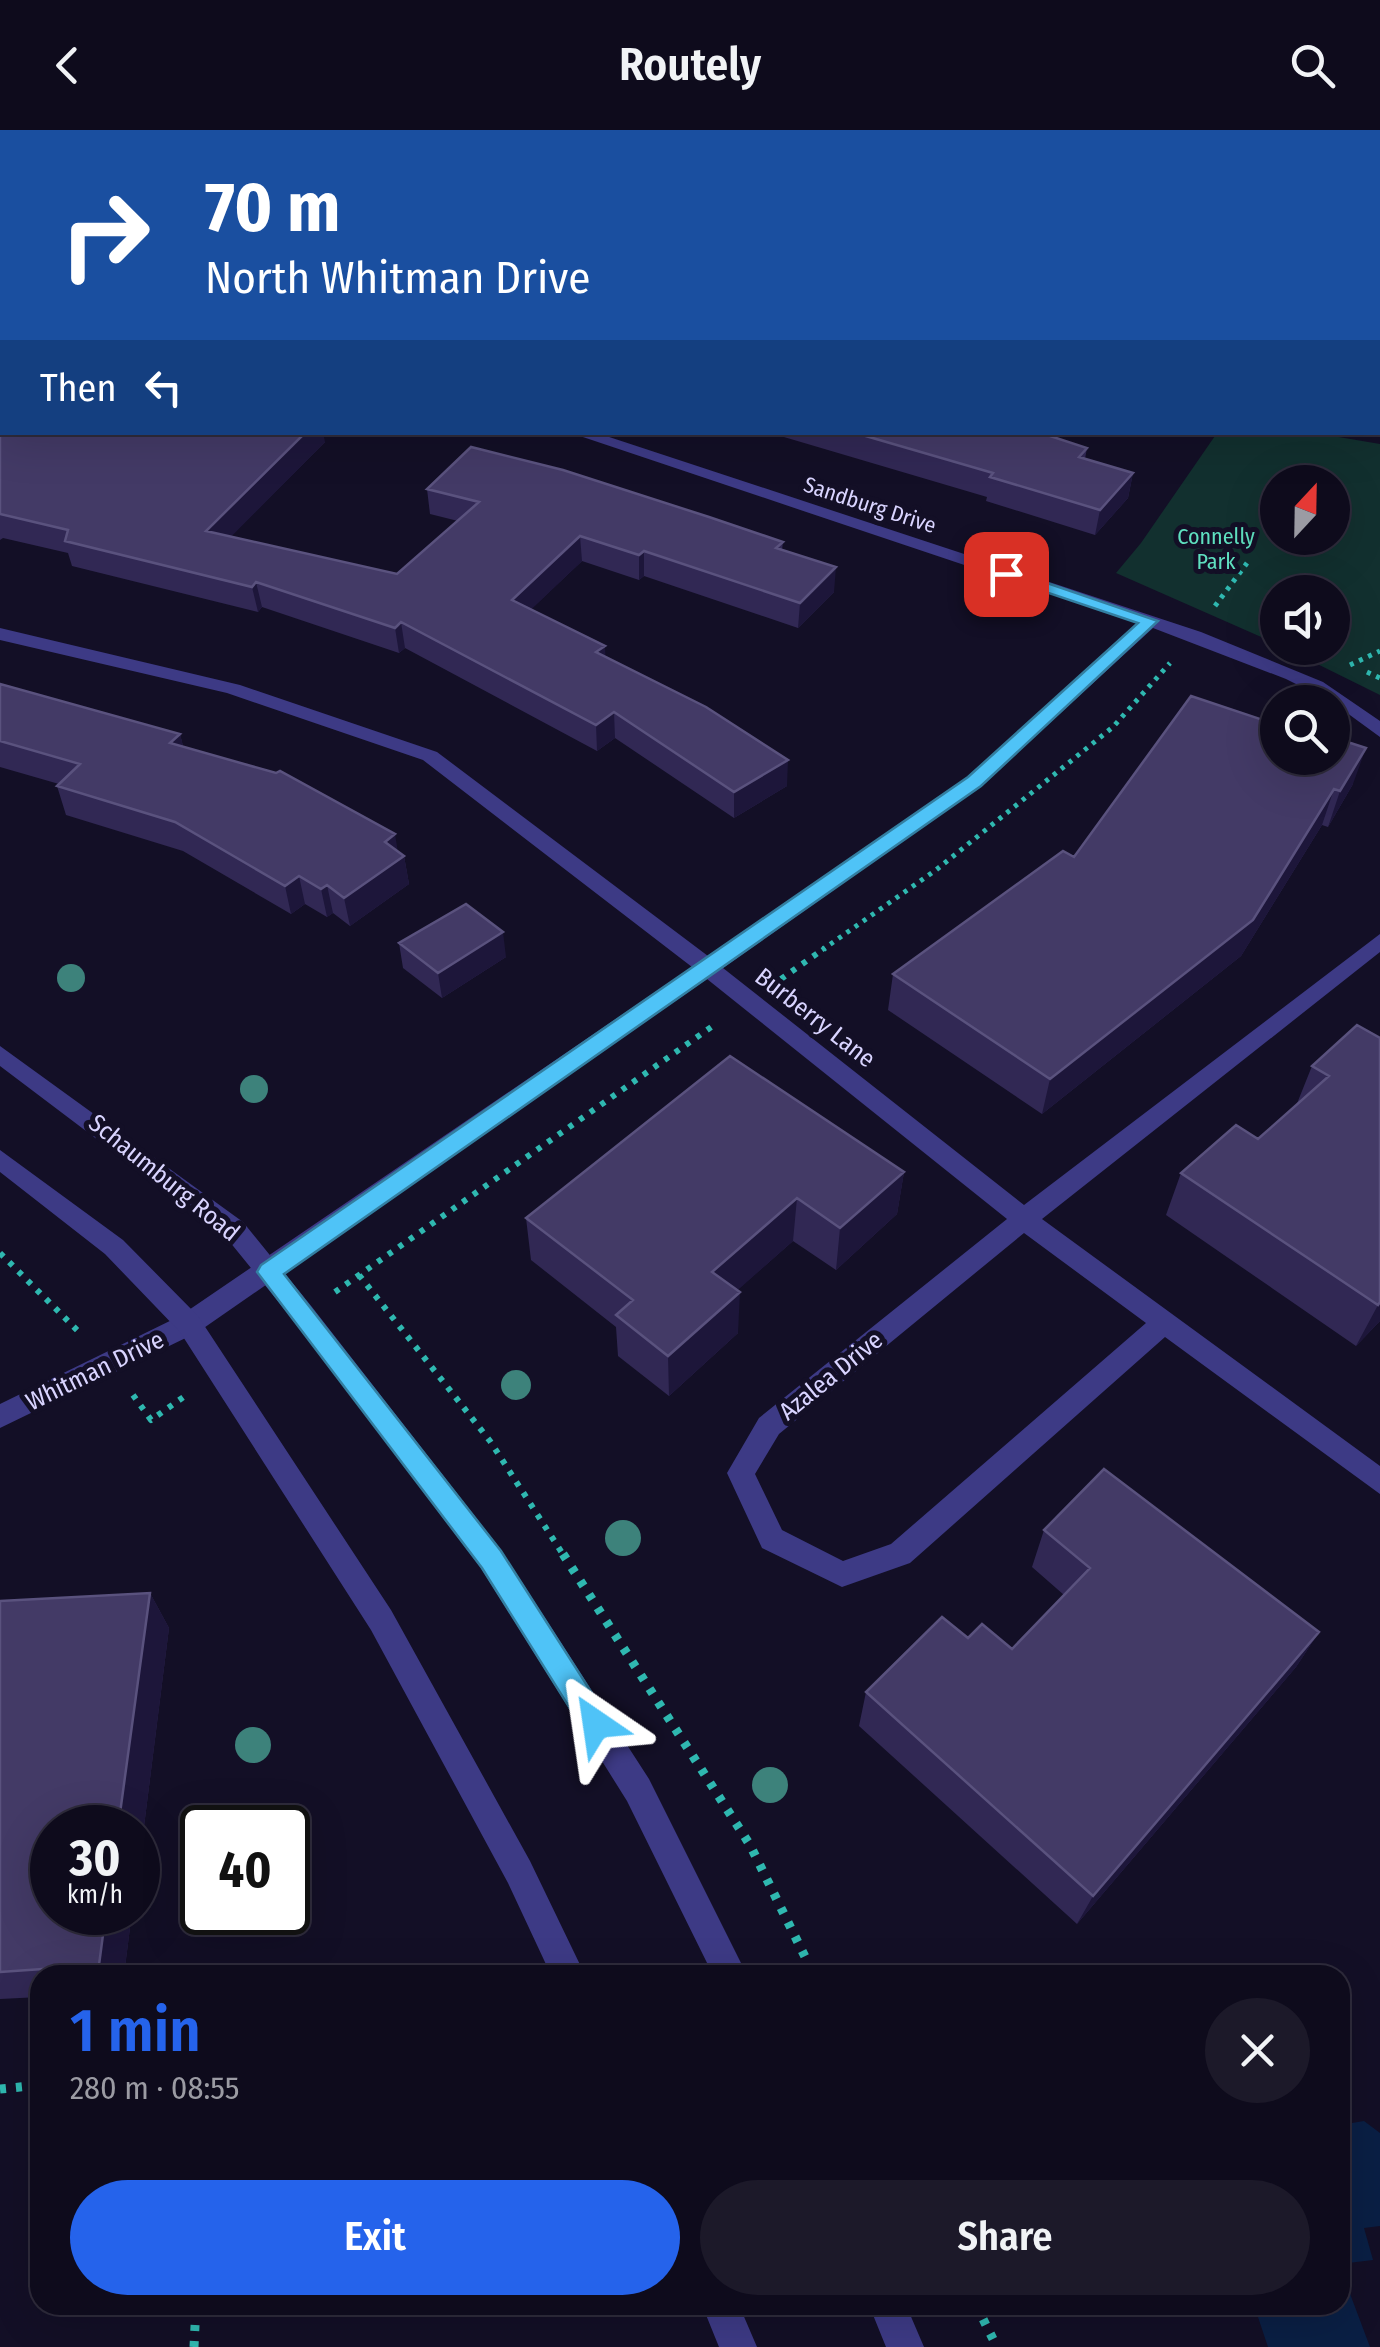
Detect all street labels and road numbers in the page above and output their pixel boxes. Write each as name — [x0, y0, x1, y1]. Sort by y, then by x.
street label: Sandburg Drive — [800, 471, 940, 539]
street label: Burberry Lane — [749, 962, 881, 1074]
street label: Schaumburg Road — [83, 1108, 245, 1248]
street label: Whitman Drive — [21, 1325, 169, 1417]
street label: Azalea Drive — [773, 1325, 889, 1427]

